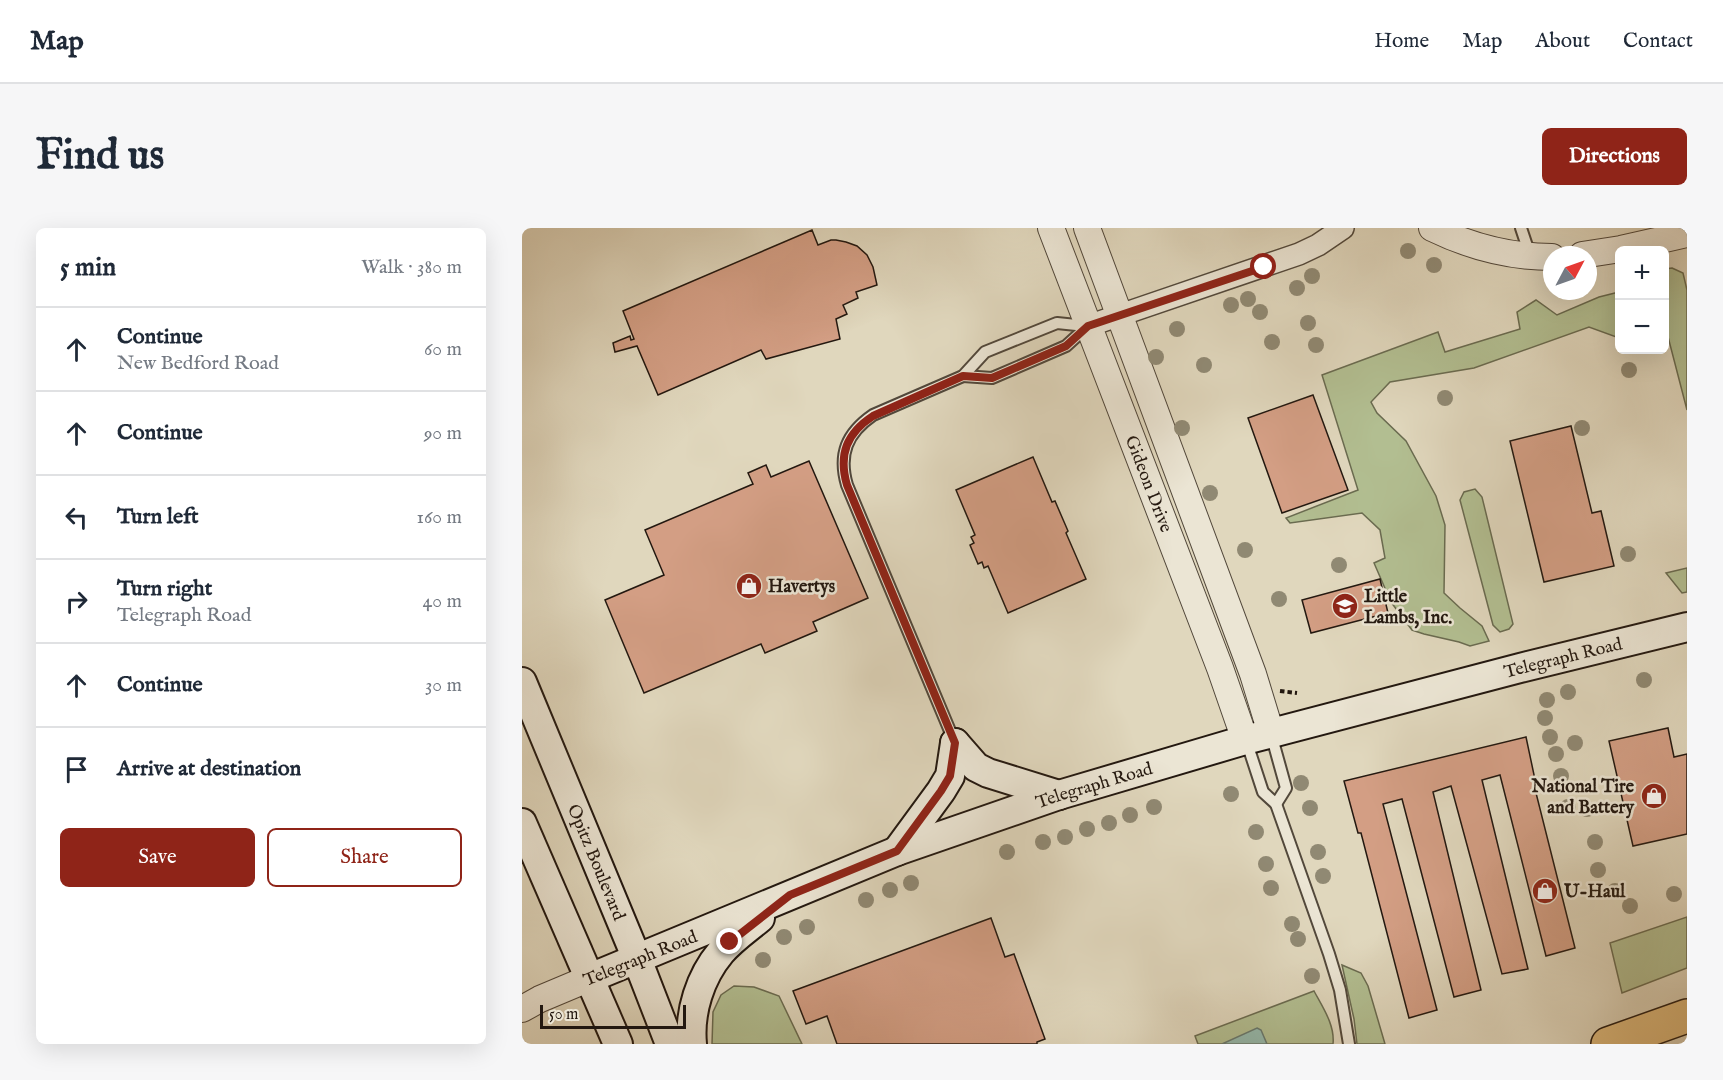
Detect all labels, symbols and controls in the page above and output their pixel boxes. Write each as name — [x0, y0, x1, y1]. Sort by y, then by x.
text: Map — [30, 24, 84, 59]
text: Home — [1374, 28, 1429, 55]
text: Map — [1462, 28, 1502, 55]
text: About — [1535, 28, 1590, 55]
text: Contact — [1623, 28, 1693, 55]
button: Directions — [1542, 128, 1687, 185]
text: Find us — [36, 130, 164, 183]
north arrow — [1543, 246, 1597, 300]
map controls — [1615, 246, 1669, 354]
button: + — [1615, 246, 1669, 300]
text: 5 min — [60, 251, 116, 284]
route start — [1250, 253, 1276, 279]
text: Walk · 380 m — [361, 255, 462, 280]
button: − — [1615, 300, 1669, 354]
text: Continue — [117, 323, 203, 351]
icon: ahead — [60, 333, 93, 366]
text: 60 m — [424, 337, 462, 362]
text: New Bedford Road — [117, 351, 279, 376]
icon: ahead — [60, 417, 93, 450]
text: Continue — [117, 419, 203, 447]
text: 90 m — [424, 421, 462, 446]
street label: Gideon Drive — [1119, 433, 1177, 536]
icon: left — [60, 501, 93, 534]
text: Turn left — [117, 503, 199, 531]
text: 160 m — [416, 505, 462, 530]
shop icon: Havertys — [734, 571, 764, 601]
text: Turn right — [117, 575, 212, 603]
place label: Havertys — [768, 576, 836, 599]
icon: right — [60, 585, 93, 618]
place label: Little Lambs, Inc. — [1364, 586, 1452, 630]
text: 40 m — [423, 589, 462, 614]
school or university icon: Little Lambs, Inc. — [1330, 591, 1360, 621]
text: Telegraph Road — [117, 603, 251, 628]
street label: Telegraph Road — [1502, 633, 1625, 685]
icon: ahead — [60, 669, 93, 702]
text: Continue — [117, 671, 203, 699]
text: 30 m — [425, 673, 462, 698]
icon: arrive — [60, 753, 93, 786]
text: Arrive at destination — [117, 755, 301, 783]
street label: Telegraph Road — [1033, 758, 1156, 815]
place label: National Tire and Battery — [1531, 776, 1635, 820]
shop icon: National Tire and Battery — [1639, 781, 1669, 811]
street label: Opitz Boulevard — [561, 801, 630, 925]
button: Save — [60, 828, 255, 887]
button: Share — [267, 828, 462, 887]
shop icon: U-Haul — [1530, 876, 1560, 906]
place label: U-Haul — [1563, 881, 1626, 904]
street label: Telegraph Road — [580, 926, 701, 993]
route end — [716, 928, 742, 954]
scale bar — [540, 1002, 686, 1030]
text: 50 m — [549, 1005, 578, 1025]

